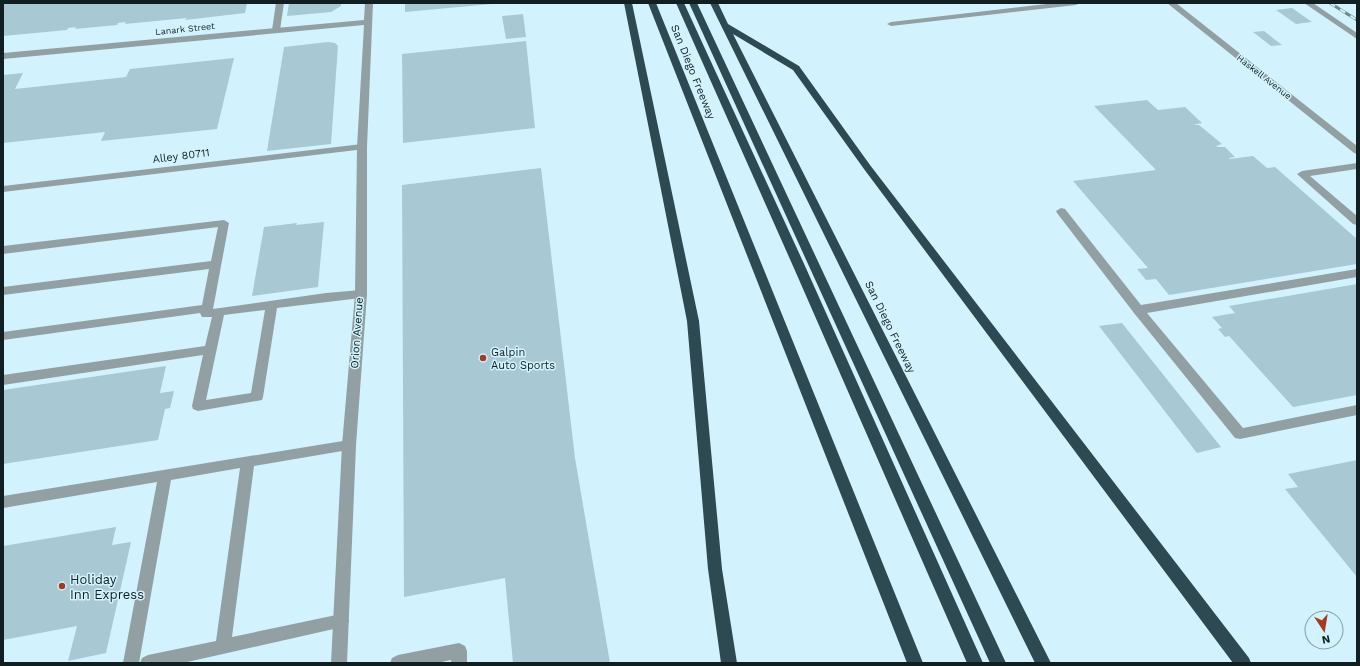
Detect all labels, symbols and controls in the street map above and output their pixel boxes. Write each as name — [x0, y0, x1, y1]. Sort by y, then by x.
street label: Lanark Street — [155, 21, 216, 37]
street label: San Diego Freeway — [668, 23, 718, 121]
street label: Haskell Avenue — [1235, 53, 1293, 101]
street label: Alley 80711 — [152, 146, 210, 166]
street label: San Diego Freeway — [862, 279, 918, 375]
street label: Orion Avenue — [348, 297, 366, 369]
place label: Galpin Auto Sports — [491, 346, 555, 372]
marker: Galpin Auto Sports — [478, 353, 488, 363]
place label: Holiday Inn Express — [70, 572, 144, 602]
marker: Holiday Inn Express — [57, 581, 67, 591]
north arrow — [1304, 610, 1344, 650]
text: N — [1321, 632, 1331, 646]

